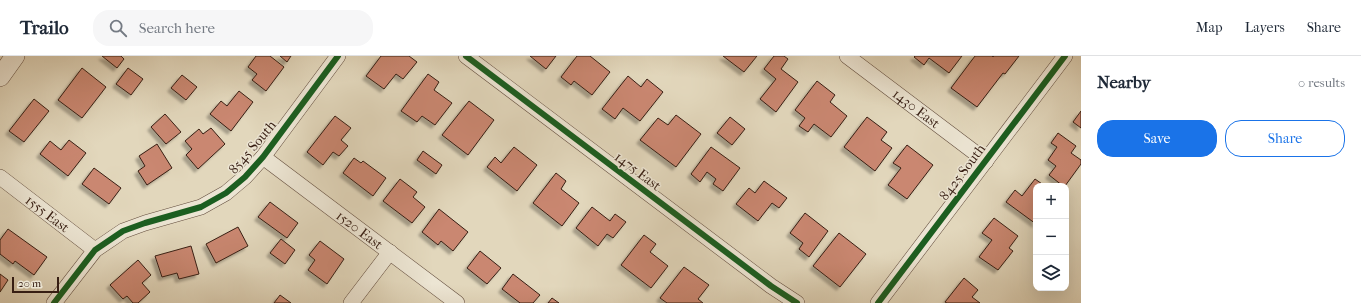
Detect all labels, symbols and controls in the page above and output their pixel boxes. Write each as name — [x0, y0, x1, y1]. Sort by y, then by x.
search box — [93, 10, 373, 46]
text: Trailo — [20, 17, 69, 39]
icon: search — [107, 17, 129, 39]
text: Search here — [139, 19, 215, 37]
text: Map — [1196, 19, 1223, 36]
text: Layers — [1245, 19, 1285, 36]
text: Share — [1307, 19, 1341, 36]
text: Nearby — [1097, 72, 1151, 92]
text: 0 results — [1298, 75, 1345, 90]
street label: 1430 East — [889, 85, 943, 132]
street label: 8545 South — [225, 117, 280, 178]
button: Save — [1097, 120, 1217, 157]
button: Share — [1225, 120, 1345, 157]
street label: 8425 South — [936, 141, 989, 204]
street label: 1475 East — [611, 148, 664, 194]
map controls — [1033, 183, 1069, 291]
button: + — [1033, 183, 1069, 219]
street label: 1555 East — [22, 192, 73, 236]
street label: 1520 East — [333, 207, 386, 253]
button: − — [1033, 219, 1069, 255]
button: layers — [1033, 255, 1069, 291]
scale bar — [12, 275, 59, 294]
text: 20 m — [18, 277, 41, 290]

